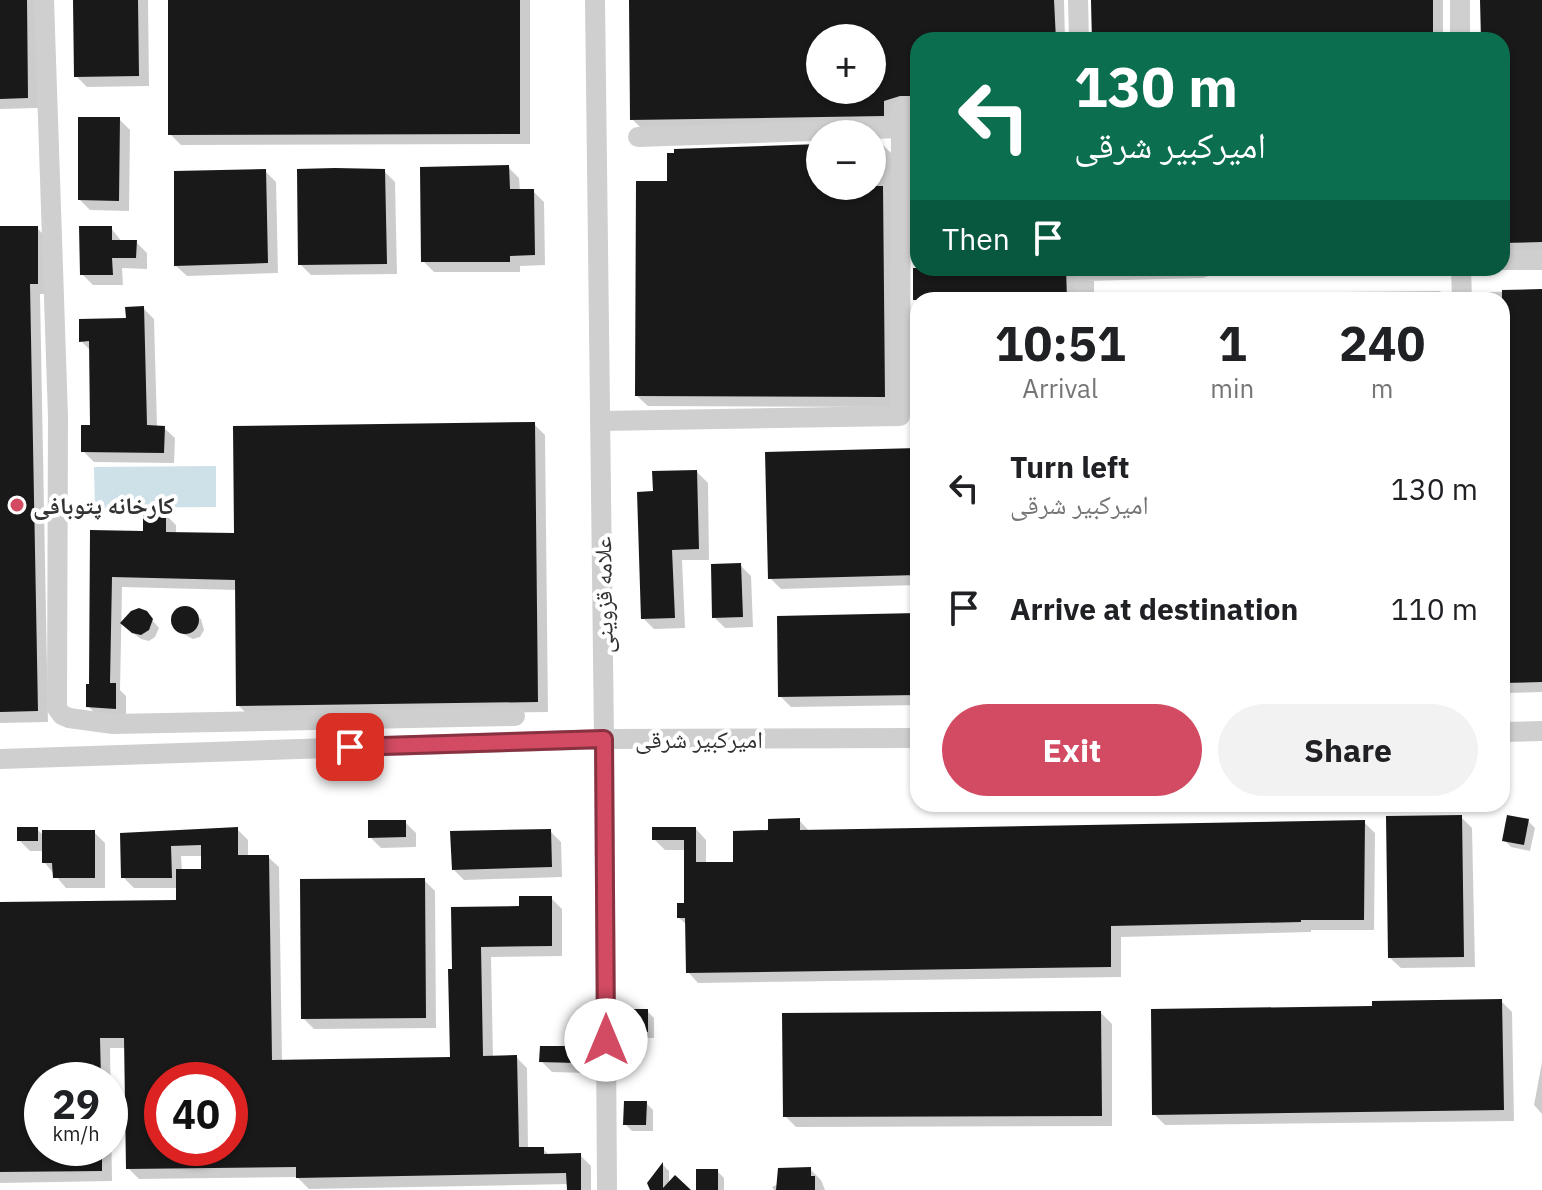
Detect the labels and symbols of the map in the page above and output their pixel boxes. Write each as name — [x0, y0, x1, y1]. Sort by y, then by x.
place label: کارخانه پتوبافی — [33, 489, 175, 521]
marker: کارخانه پتوبافی — [8, 496, 26, 514]
street label: علامه قزوینی — [586, 536, 620, 654]
pin — [316, 713, 384, 781]
street label: امیرکبیر شرقی — [635, 723, 763, 755]
position arrow — [564, 998, 648, 1082]
speed limit sign: 40 — [144, 1062, 248, 1166]

